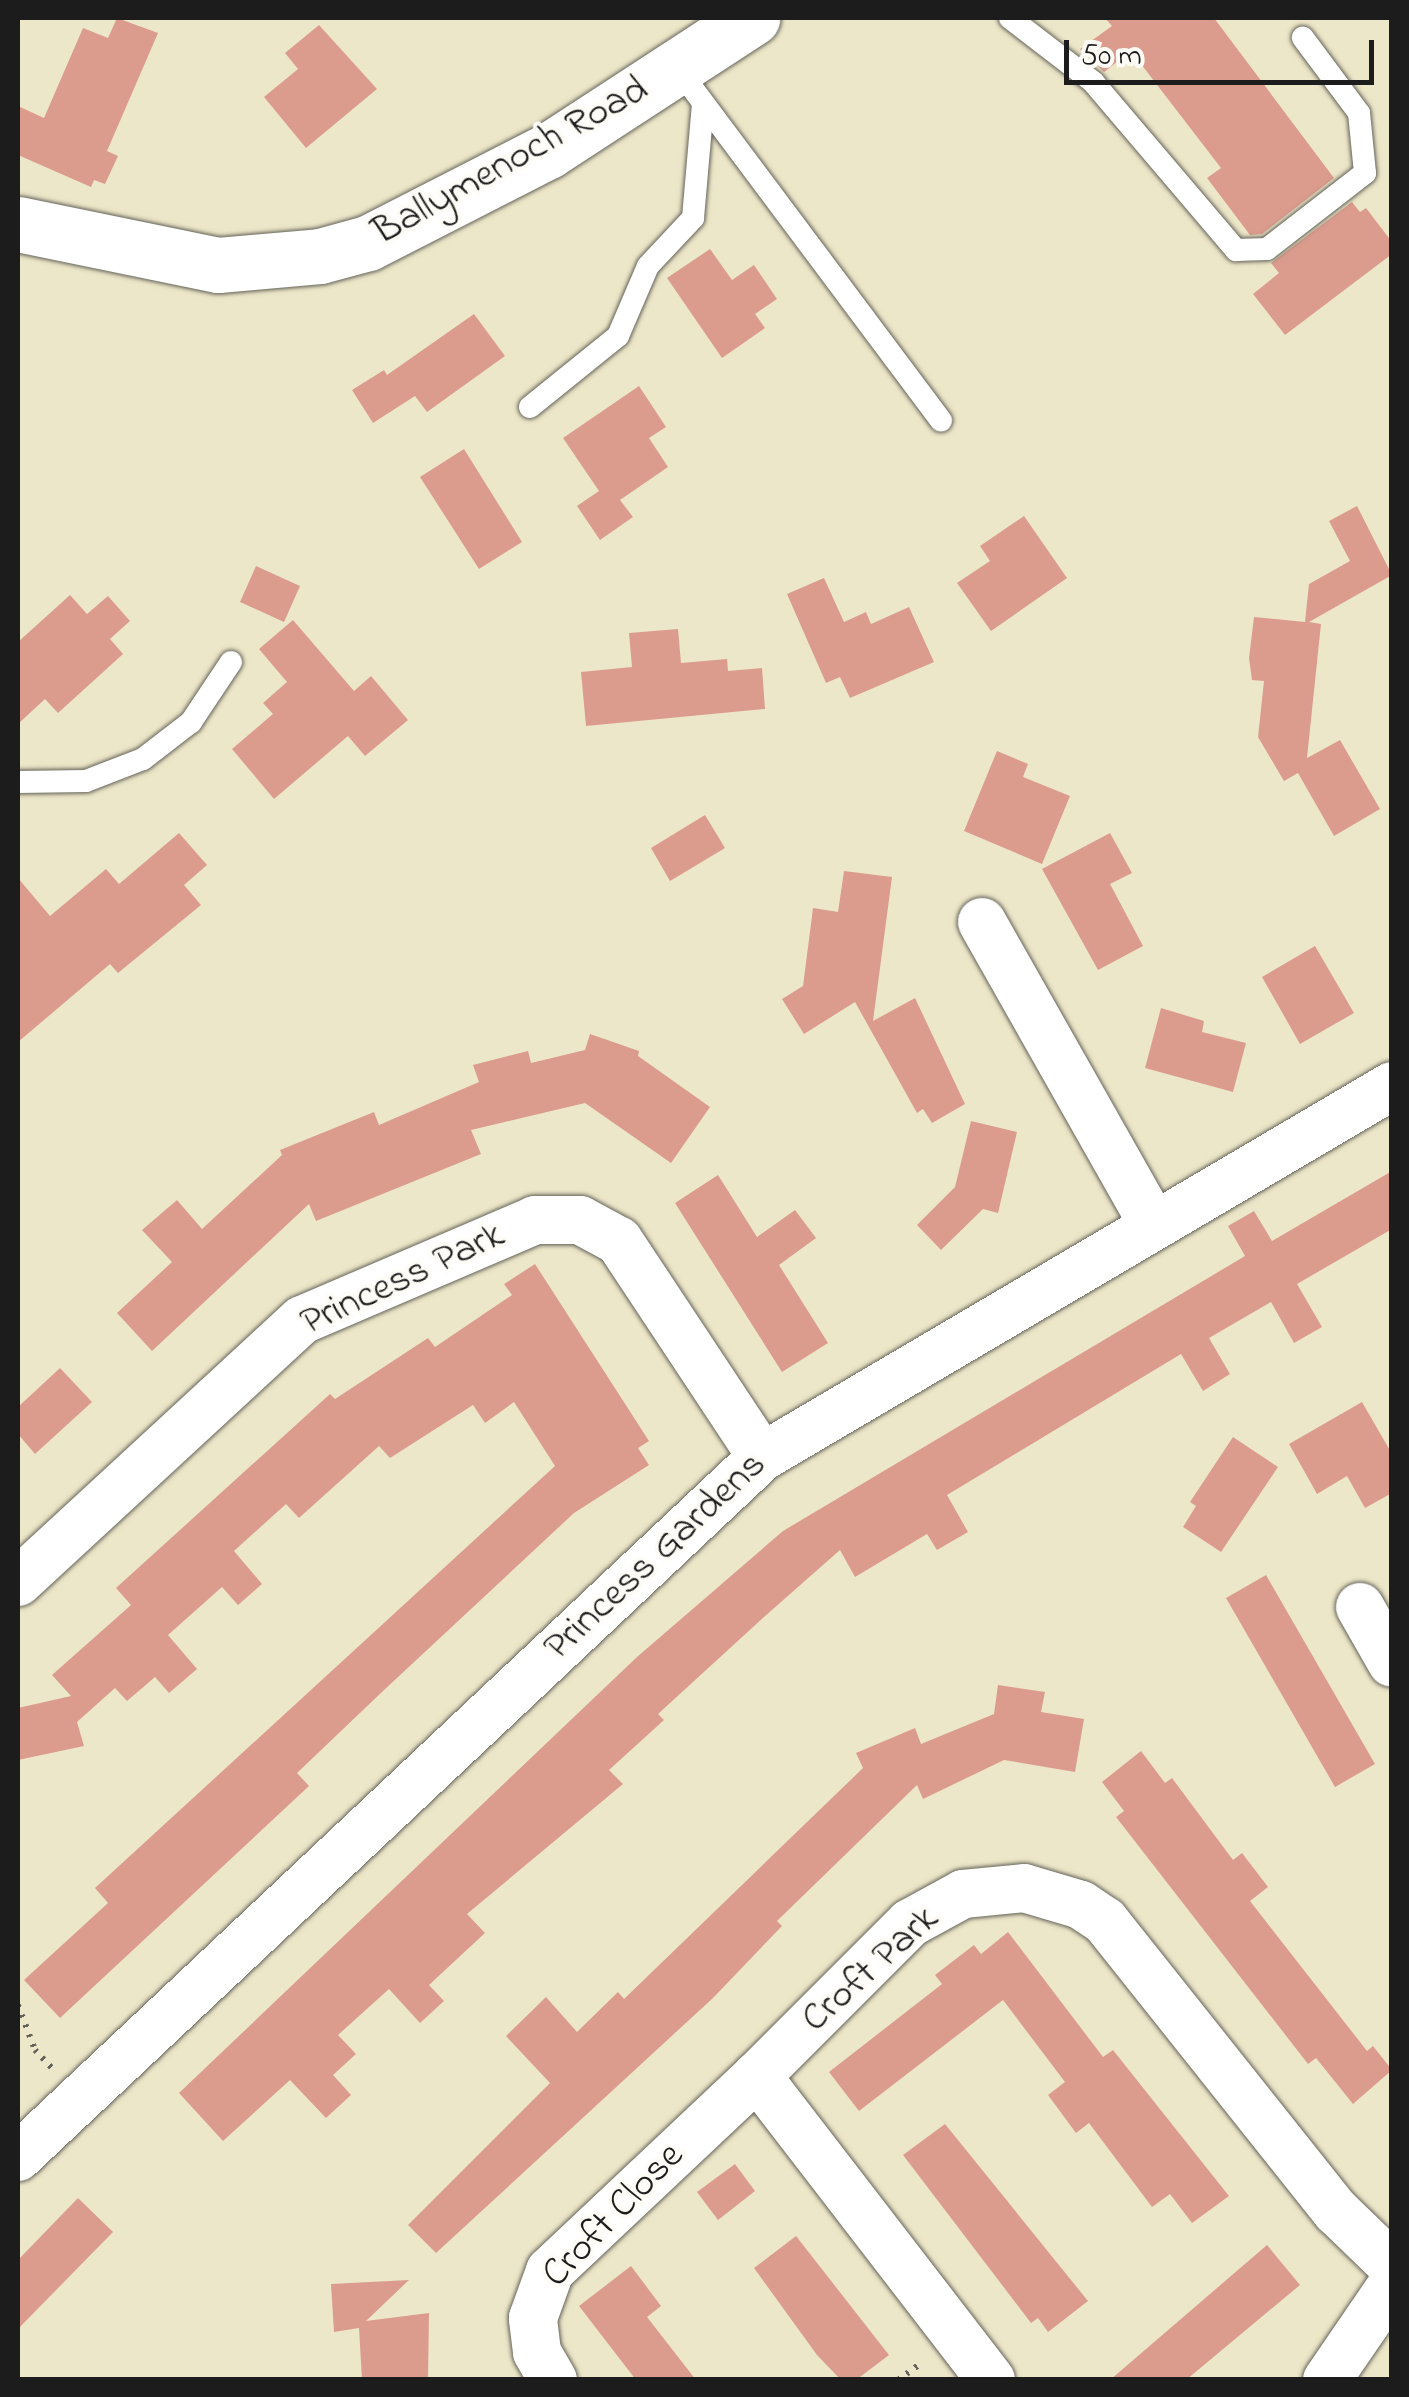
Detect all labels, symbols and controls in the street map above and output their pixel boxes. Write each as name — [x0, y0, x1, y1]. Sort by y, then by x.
scale bar — [1069, 20, 1379, 82]
text: 50 m — [1081, 35, 1142, 79]
street label: Ballymenoch Road — [365, 66, 657, 258]
street label: Princess Park — [294, 1212, 512, 1348]
street label: Princess Gardens — [535, 1442, 777, 1672]
street label: Croft Park — [793, 1896, 949, 2044]
street label: Croft Close — [533, 2133, 695, 2299]

